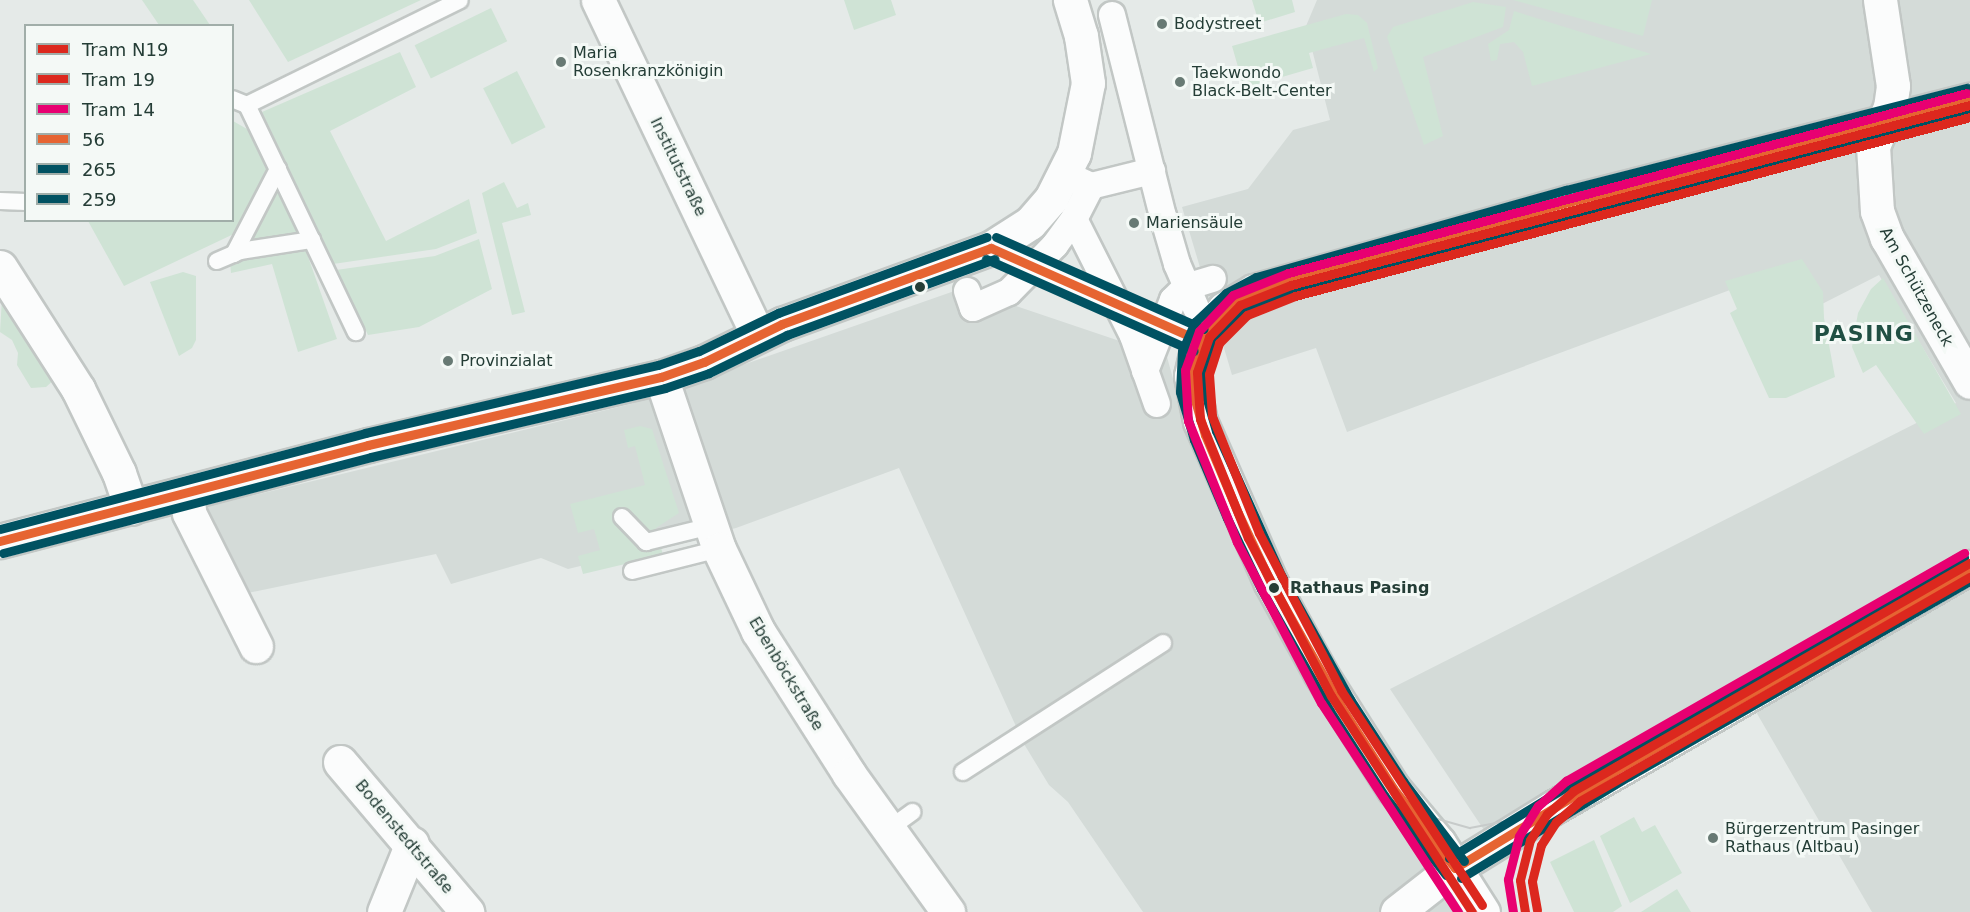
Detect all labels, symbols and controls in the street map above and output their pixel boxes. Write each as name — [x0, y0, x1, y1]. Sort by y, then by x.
place label: Bodystreet — [1174, 14, 1261, 34]
marker: Bodystreet — [1155, 17, 1169, 31]
legend — [24, 24, 234, 222]
text: Tram N19 — [82, 39, 168, 60]
place label: Maria Rosenkranzkönigin — [573, 43, 724, 81]
marker: Maria Rosenkranzkönigin — [554, 55, 568, 69]
place label: Taekwondo Black-Belt-Center — [1192, 63, 1332, 101]
text: Tram 19 — [82, 69, 155, 90]
marker: Taekwondo Black-Belt-Center — [1173, 75, 1187, 89]
text: Tram 14 — [82, 99, 155, 120]
street label: Institutstraße — [646, 114, 710, 220]
text: 56 — [82, 129, 105, 150]
text: 265 — [82, 159, 116, 180]
text: 259 — [82, 189, 116, 210]
place label: Mariensäule — [1146, 213, 1243, 233]
marker: Mariensäule — [1127, 216, 1141, 230]
street label: Am Schützeneck — [1875, 224, 1957, 350]
unlabelled marker — [914, 281, 926, 293]
district label: PASING — [1814, 321, 1914, 347]
place label: Provinzialat — [460, 351, 553, 371]
marker: Provinzialat — [441, 354, 455, 368]
marker: Rathaus Pasing — [1263, 577, 1285, 599]
place label: Rathaus Pasing — [1290, 578, 1429, 598]
street label: Ebenböckstraße — [745, 614, 827, 734]
street label: Bodenstedtstraße — [351, 776, 457, 898]
place label: Bürgerzentrum Pasinger Rathaus (Altbau) — [1725, 819, 1919, 857]
marker: Bürgerzentrum Pasinger Rathaus (Altbau) — [1706, 831, 1720, 845]

